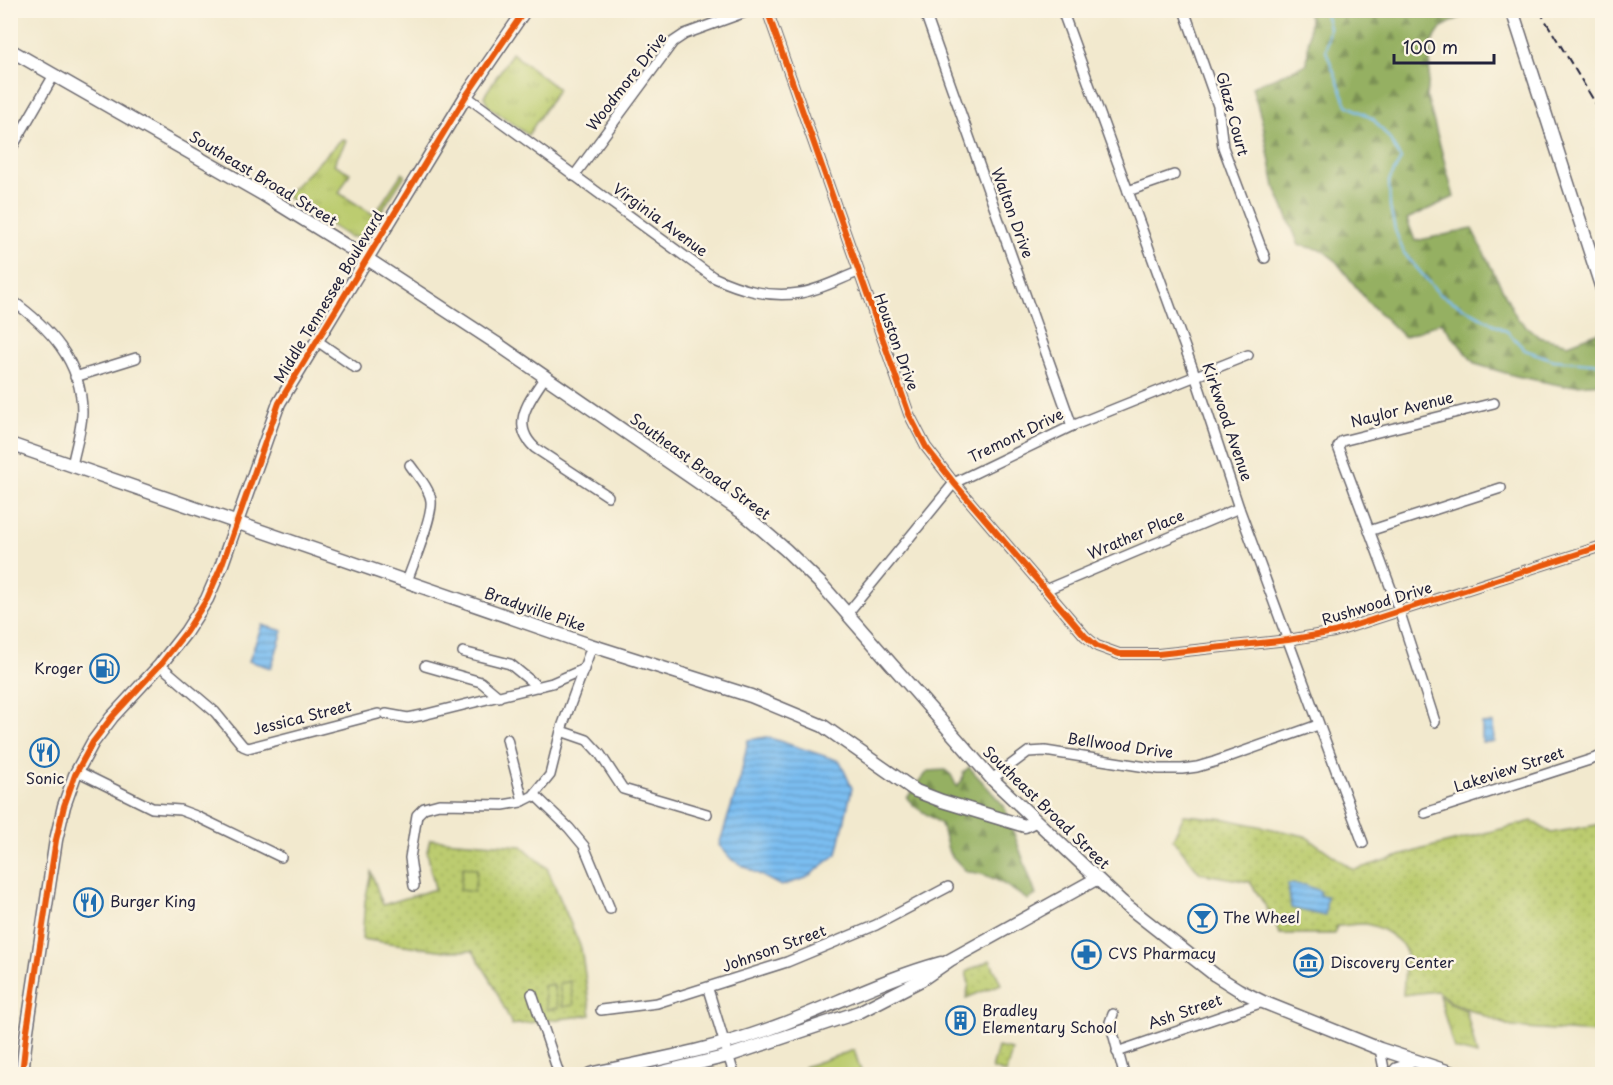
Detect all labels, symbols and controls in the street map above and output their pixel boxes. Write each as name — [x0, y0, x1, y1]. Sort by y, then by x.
street label: Woodmore Drive — [580, 27, 672, 135]
scale bar — [1394, 27, 1494, 65]
text: 100 m — [1403, 33, 1458, 60]
street label: Glaze Court — [1211, 69, 1256, 158]
street label: Southeast Broad Street — [185, 124, 342, 231]
street label: Walton Drive — [986, 164, 1040, 261]
street label: Virginia Avenue — [609, 176, 713, 261]
street label: Middle Tennessee Boulevard — [267, 206, 388, 387]
street label: Houston Drive — [869, 290, 926, 393]
street label: Kirkwood Avenue — [1197, 359, 1259, 484]
street label: Naylor Avenue — [1348, 385, 1455, 432]
street label: Tremont Drive — [964, 402, 1067, 468]
street label: Southeast Broad Street — [626, 407, 776, 525]
street label: Wrather Place — [1083, 503, 1187, 564]
street label: Rushwood Drive — [1319, 575, 1435, 630]
street label: Bradyville Pike — [482, 580, 589, 637]
fuel station icon: Kroger — [88, 653, 120, 685]
place label: Kroger — [34, 656, 83, 679]
street label: Jessica Street — [250, 693, 354, 740]
street label: Bellwood Drive — [1065, 726, 1175, 763]
restaurant icon: Sonic — [29, 736, 61, 768]
street label: Southeast Broad Street — [978, 740, 1116, 874]
street label: Lakeview Street — [1451, 740, 1567, 797]
place label: Sonic — [26, 766, 65, 789]
restaurant icon: Burger King — [73, 886, 105, 918]
place label: Burger King — [110, 889, 196, 912]
bar icon: The Wheel — [1186, 902, 1218, 934]
place label: The Wheel — [1223, 905, 1300, 928]
street label: Johnson Street — [718, 918, 829, 977]
pharmacy icon: CVS Pharmacy — [1071, 938, 1103, 970]
place label: CVS Pharmacy — [1108, 941, 1216, 964]
museum icon: Discovery Center — [1293, 947, 1325, 979]
place label: Discovery Center — [1330, 950, 1454, 973]
street label: Ash Street — [1144, 987, 1225, 1034]
place label: Bradley Elementary School — [982, 998, 1117, 1038]
building icon: Bradley Elementary School — [945, 1004, 977, 1036]

